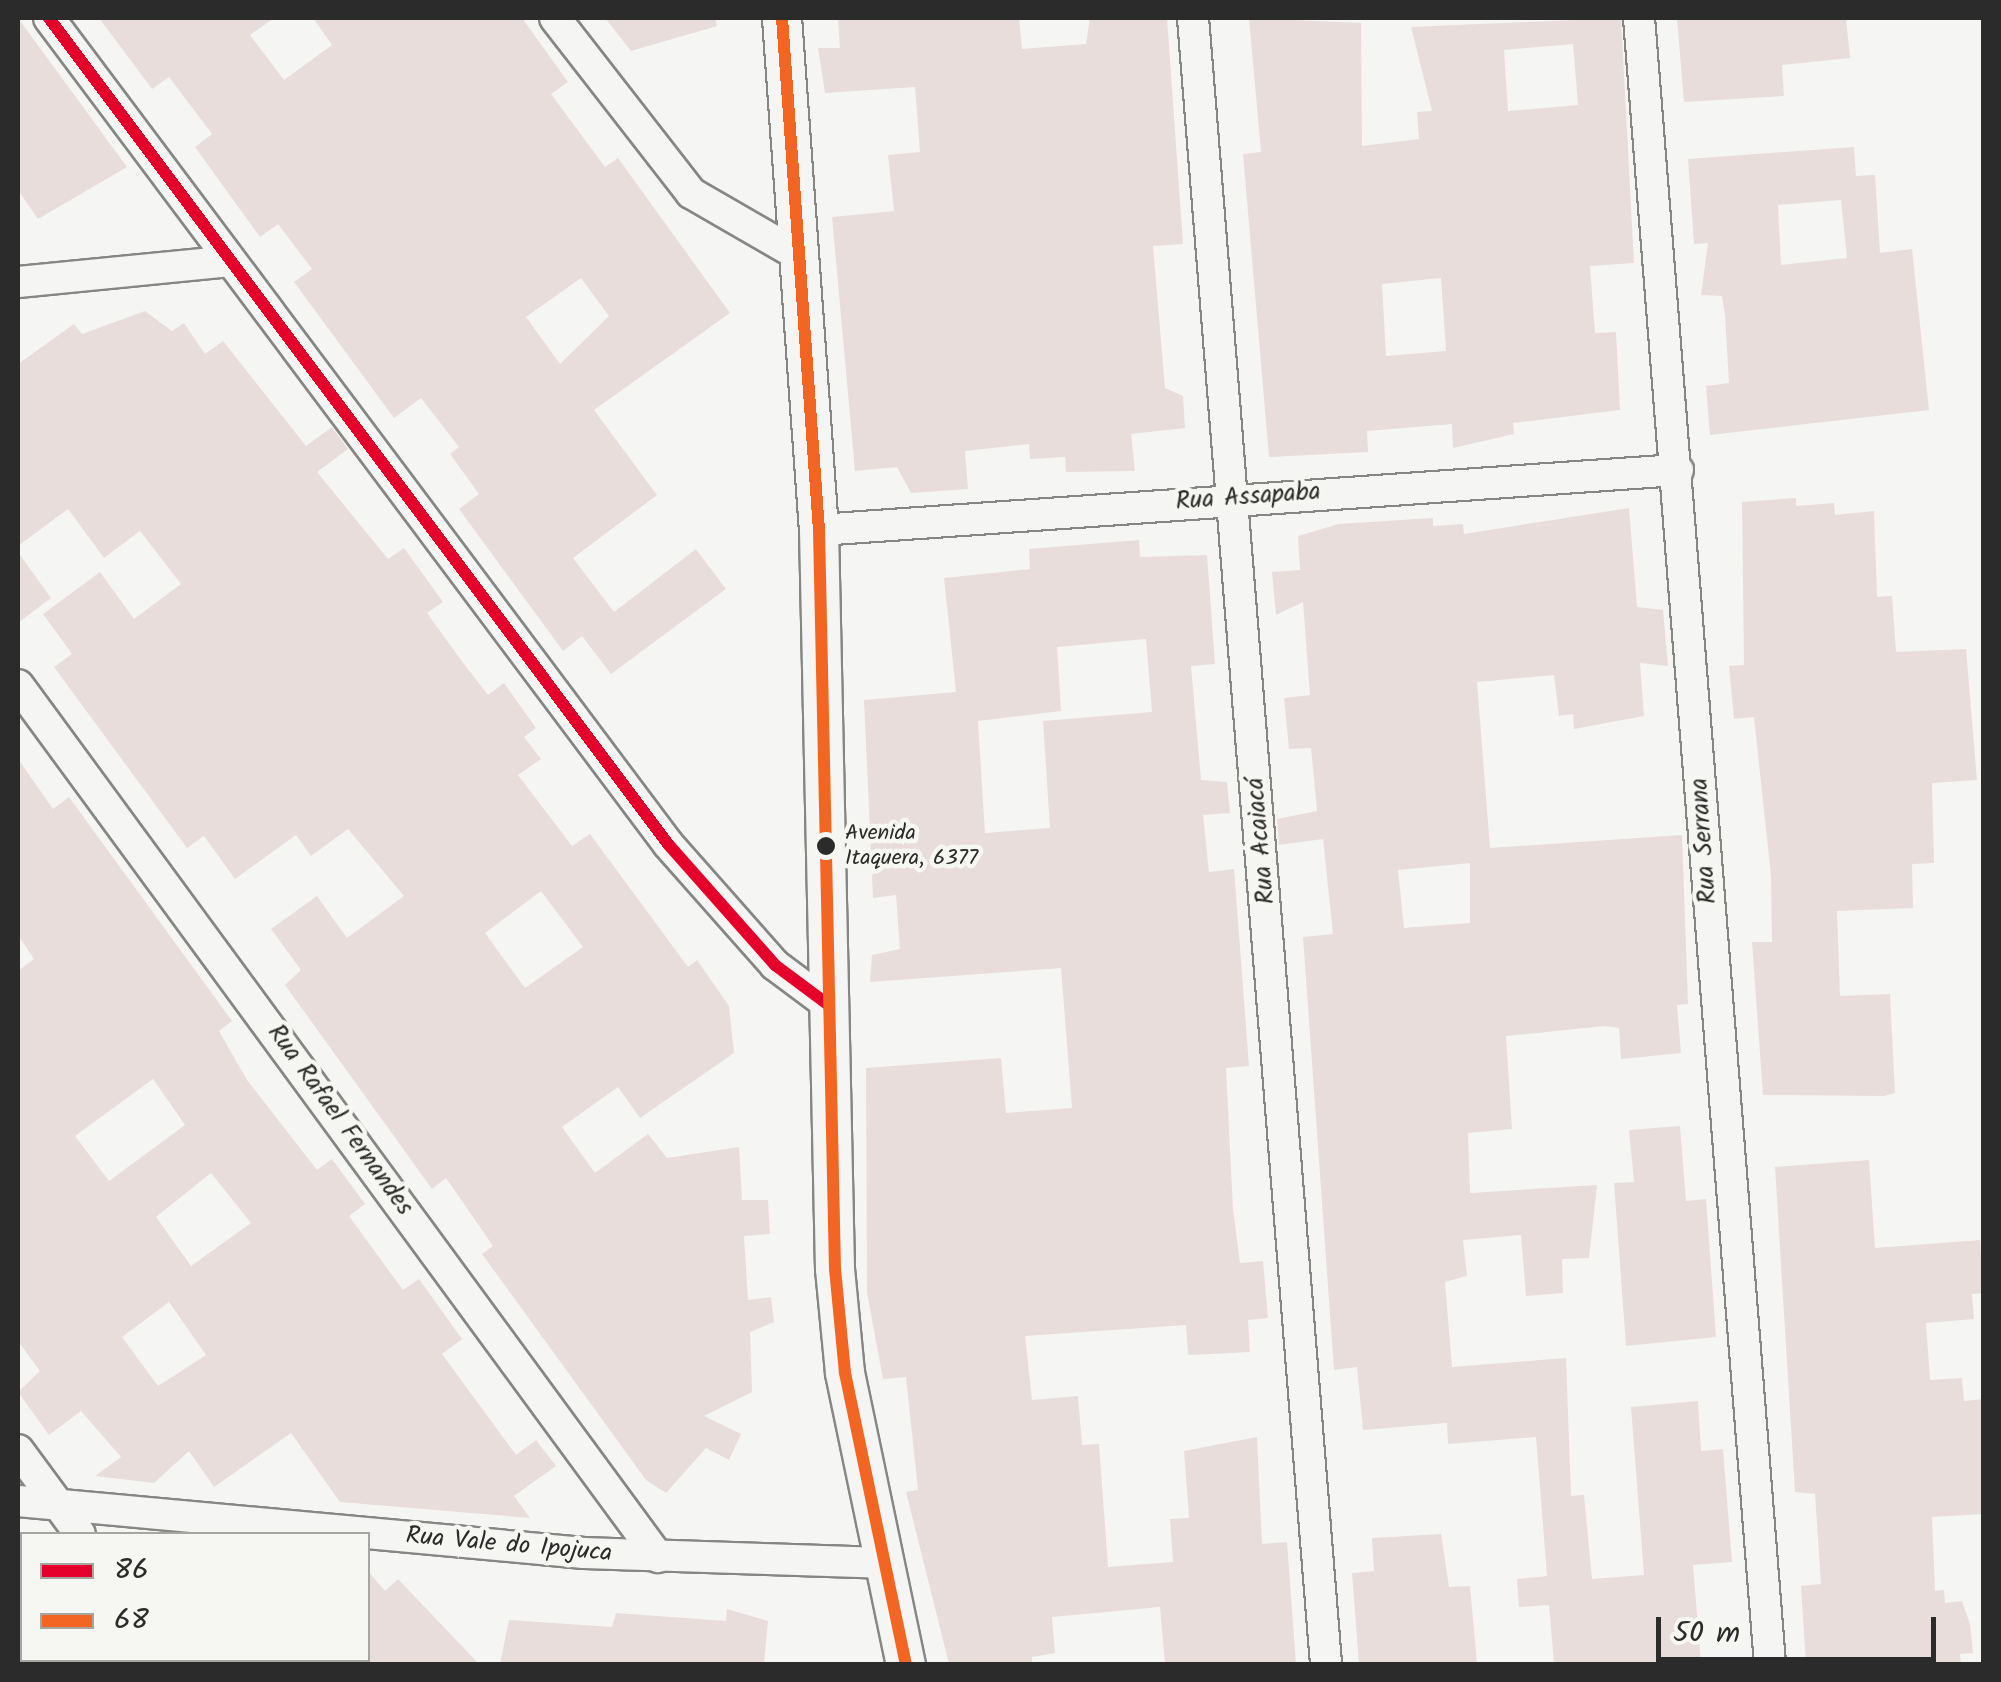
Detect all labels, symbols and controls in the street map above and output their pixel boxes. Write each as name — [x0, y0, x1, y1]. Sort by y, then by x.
street label: Rua Assapaba — [1175, 477, 1321, 517]
street label: Rua Acaiacá — [1241, 776, 1281, 906]
street label: Rua Serrana — [1685, 777, 1723, 905]
place label: Avenida Itaquera, 6377 — [845, 820, 978, 871]
marker: Avenida Itaquera, 6377 — [816, 836, 836, 856]
street label: Rua Rafael Fernandes — [261, 1019, 419, 1221]
street label: Rua Vale do Ipojuca — [405, 1521, 613, 1569]
legend — [20, 1532, 370, 1662]
text: 86 — [114, 1547, 149, 1595]
text: 68 — [114, 1597, 149, 1645]
scale bar — [1661, 1597, 1941, 1659]
text: 50 m — [1673, 1610, 1740, 1658]

